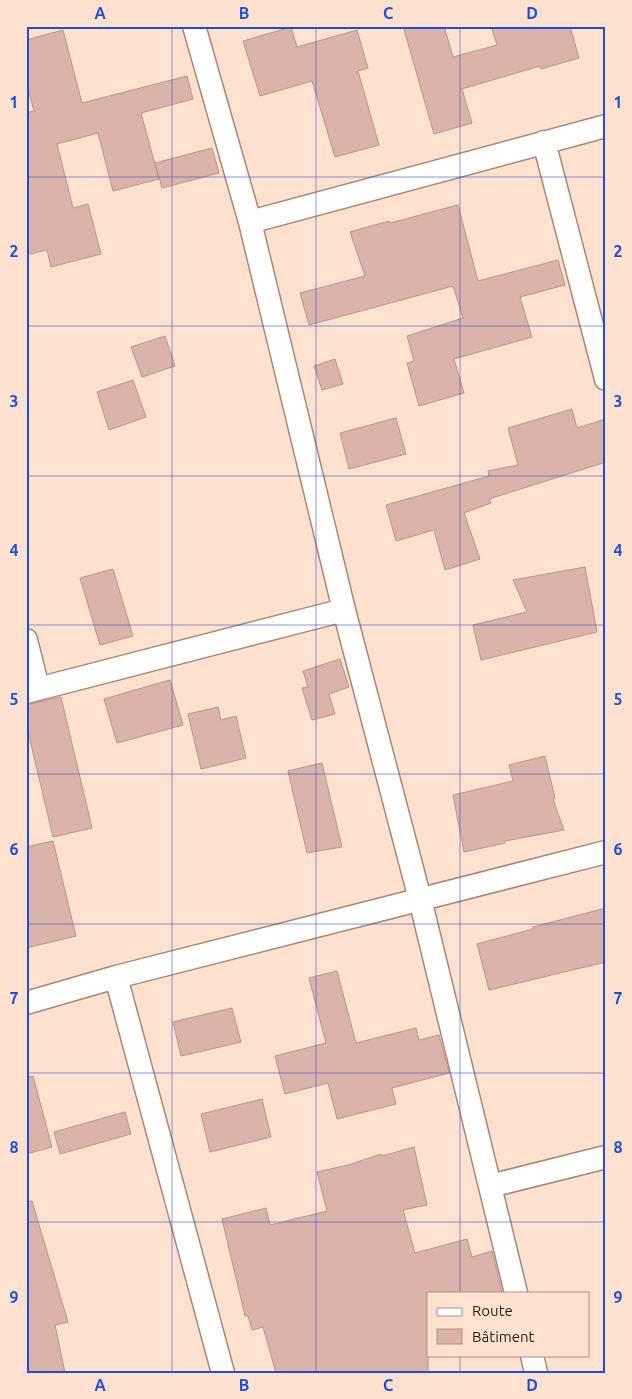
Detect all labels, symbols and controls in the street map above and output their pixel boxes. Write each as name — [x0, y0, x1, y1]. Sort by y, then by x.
text: A — [94, 4, 106, 22]
text: B — [239, 4, 249, 22]
text: C — [383, 4, 393, 22]
text: D — [526, 4, 538, 22]
text: 1 — [9, 93, 19, 111]
text: 1 — [613, 93, 623, 111]
text: 2 — [9, 242, 19, 260]
text: 2 — [613, 242, 623, 260]
text: 3 — [9, 392, 19, 410]
text: 3 — [613, 392, 623, 410]
text: 4 — [9, 541, 19, 559]
text: 4 — [613, 541, 623, 559]
text: 5 — [9, 690, 19, 708]
text: 5 — [613, 690, 623, 708]
text: 6 — [9, 840, 19, 858]
text: 6 — [613, 840, 623, 858]
text: 7 — [9, 989, 19, 1007]
text: 7 — [613, 989, 623, 1007]
text: 8 — [9, 1138, 19, 1156]
text: 8 — [613, 1138, 623, 1156]
text: 9 — [9, 1288, 19, 1306]
text: 9 — [613, 1288, 623, 1306]
legend — [427, 1292, 590, 1356]
text: Route — [472, 1302, 513, 1319]
text: Bâtiment — [472, 1328, 535, 1345]
text: A — [94, 1376, 106, 1394]
text: B — [239, 1376, 249, 1394]
text: C — [383, 1376, 393, 1394]
text: D — [526, 1376, 538, 1394]

